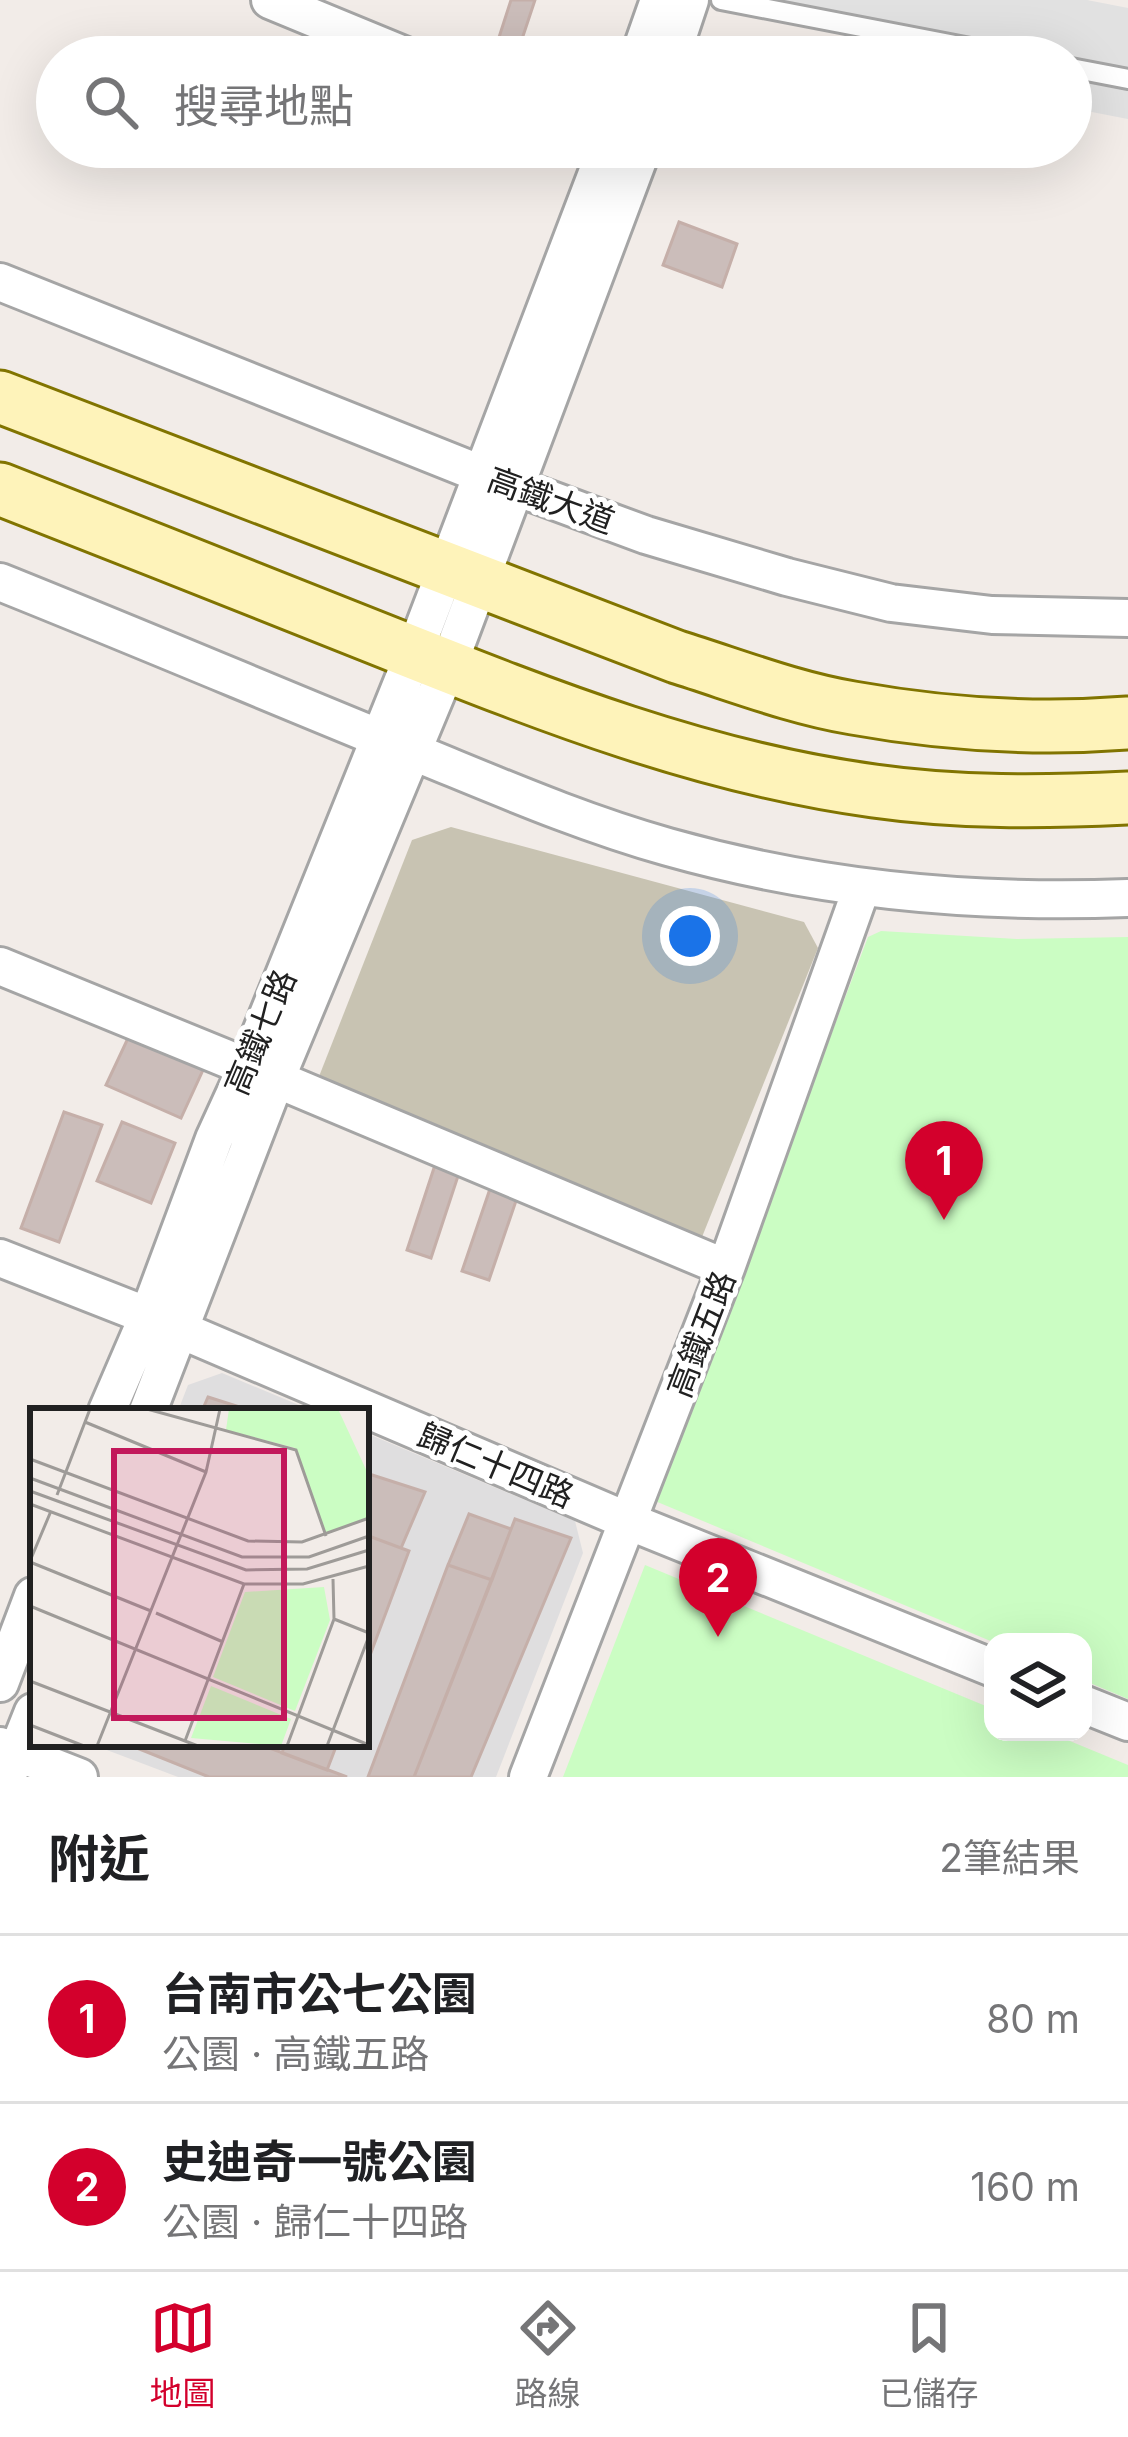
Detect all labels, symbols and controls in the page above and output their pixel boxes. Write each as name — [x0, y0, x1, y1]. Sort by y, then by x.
search box — [36, 36, 1092, 168]
icon: search — [78, 69, 144, 135]
text: 搜尋地點 — [174, 78, 354, 133]
street label: 高鐵大道 — [482, 459, 620, 541]
your location — [660, 906, 720, 966]
street label: 高鐵七路 — [216, 963, 304, 1101]
pin: 1 — [905, 1121, 983, 1220]
street label: 高鐵五路 — [659, 1265, 743, 1403]
inset map — [30, 1408, 369, 1747]
street label: 歸仁十四路 — [412, 1414, 580, 1516]
pin: 2 — [679, 1538, 757, 1637]
map controls — [984, 1633, 1092, 1741]
button: layers — [984, 1633, 1092, 1741]
text: 附近 — [48, 1828, 150, 1889]
text: 2筆結果 — [939, 1834, 1080, 1881]
text: 台南市公七公園 — [162, 1966, 477, 2021]
text: 1 — [79, 1995, 95, 2042]
text: 80 m — [986, 1995, 1080, 2042]
text: 公園 · 高鐵五路 — [162, 2030, 429, 2077]
text: 史迪奇一號公園 — [162, 2134, 477, 2189]
text: 2 — [75, 2163, 99, 2210]
text: 160 m — [970, 2163, 1080, 2210]
text: 公園 · 歸仁十四路 — [162, 2198, 468, 2245]
tab: 地圖 — [150, 2295, 216, 2415]
tab: 路線 — [515, 2295, 581, 2415]
tab: 已儲存 — [880, 2295, 979, 2415]

